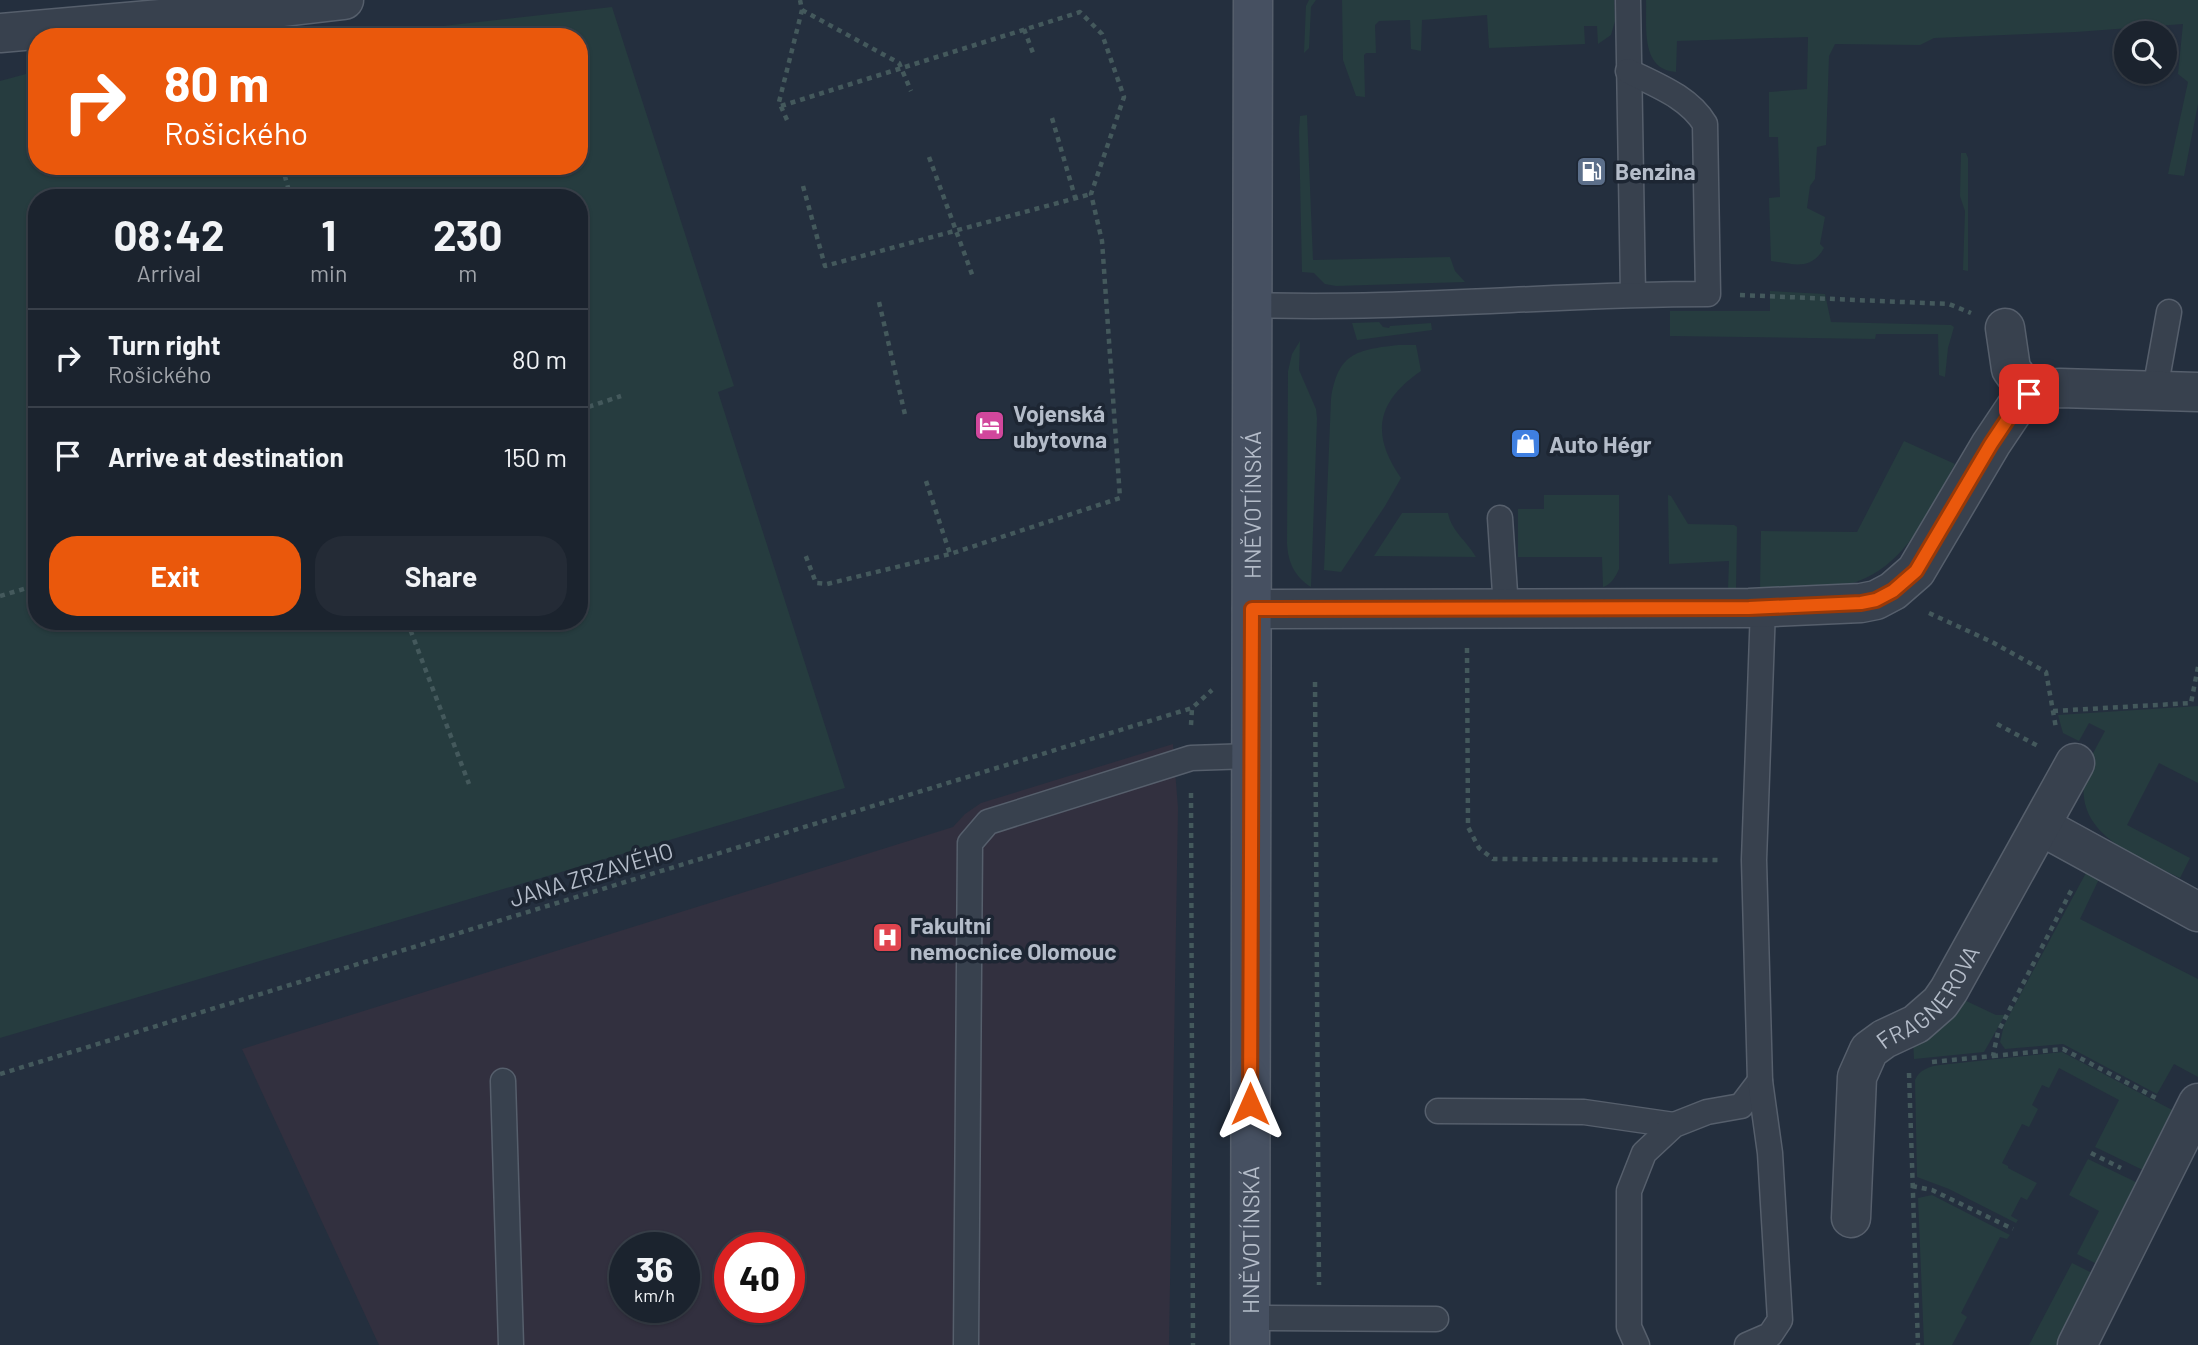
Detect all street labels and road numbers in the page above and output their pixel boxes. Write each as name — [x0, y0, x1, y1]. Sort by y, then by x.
street label: HNĚVOTÍNSKÁ — [1238, 431, 1266, 579]
street label: JANA ZRZAVÉHO — [506, 836, 676, 912]
street label: FRAGNEROVA — [1870, 940, 1985, 1054]
street label: HNĚVOTÍNSKÁ — [1236, 1166, 1264, 1314]

